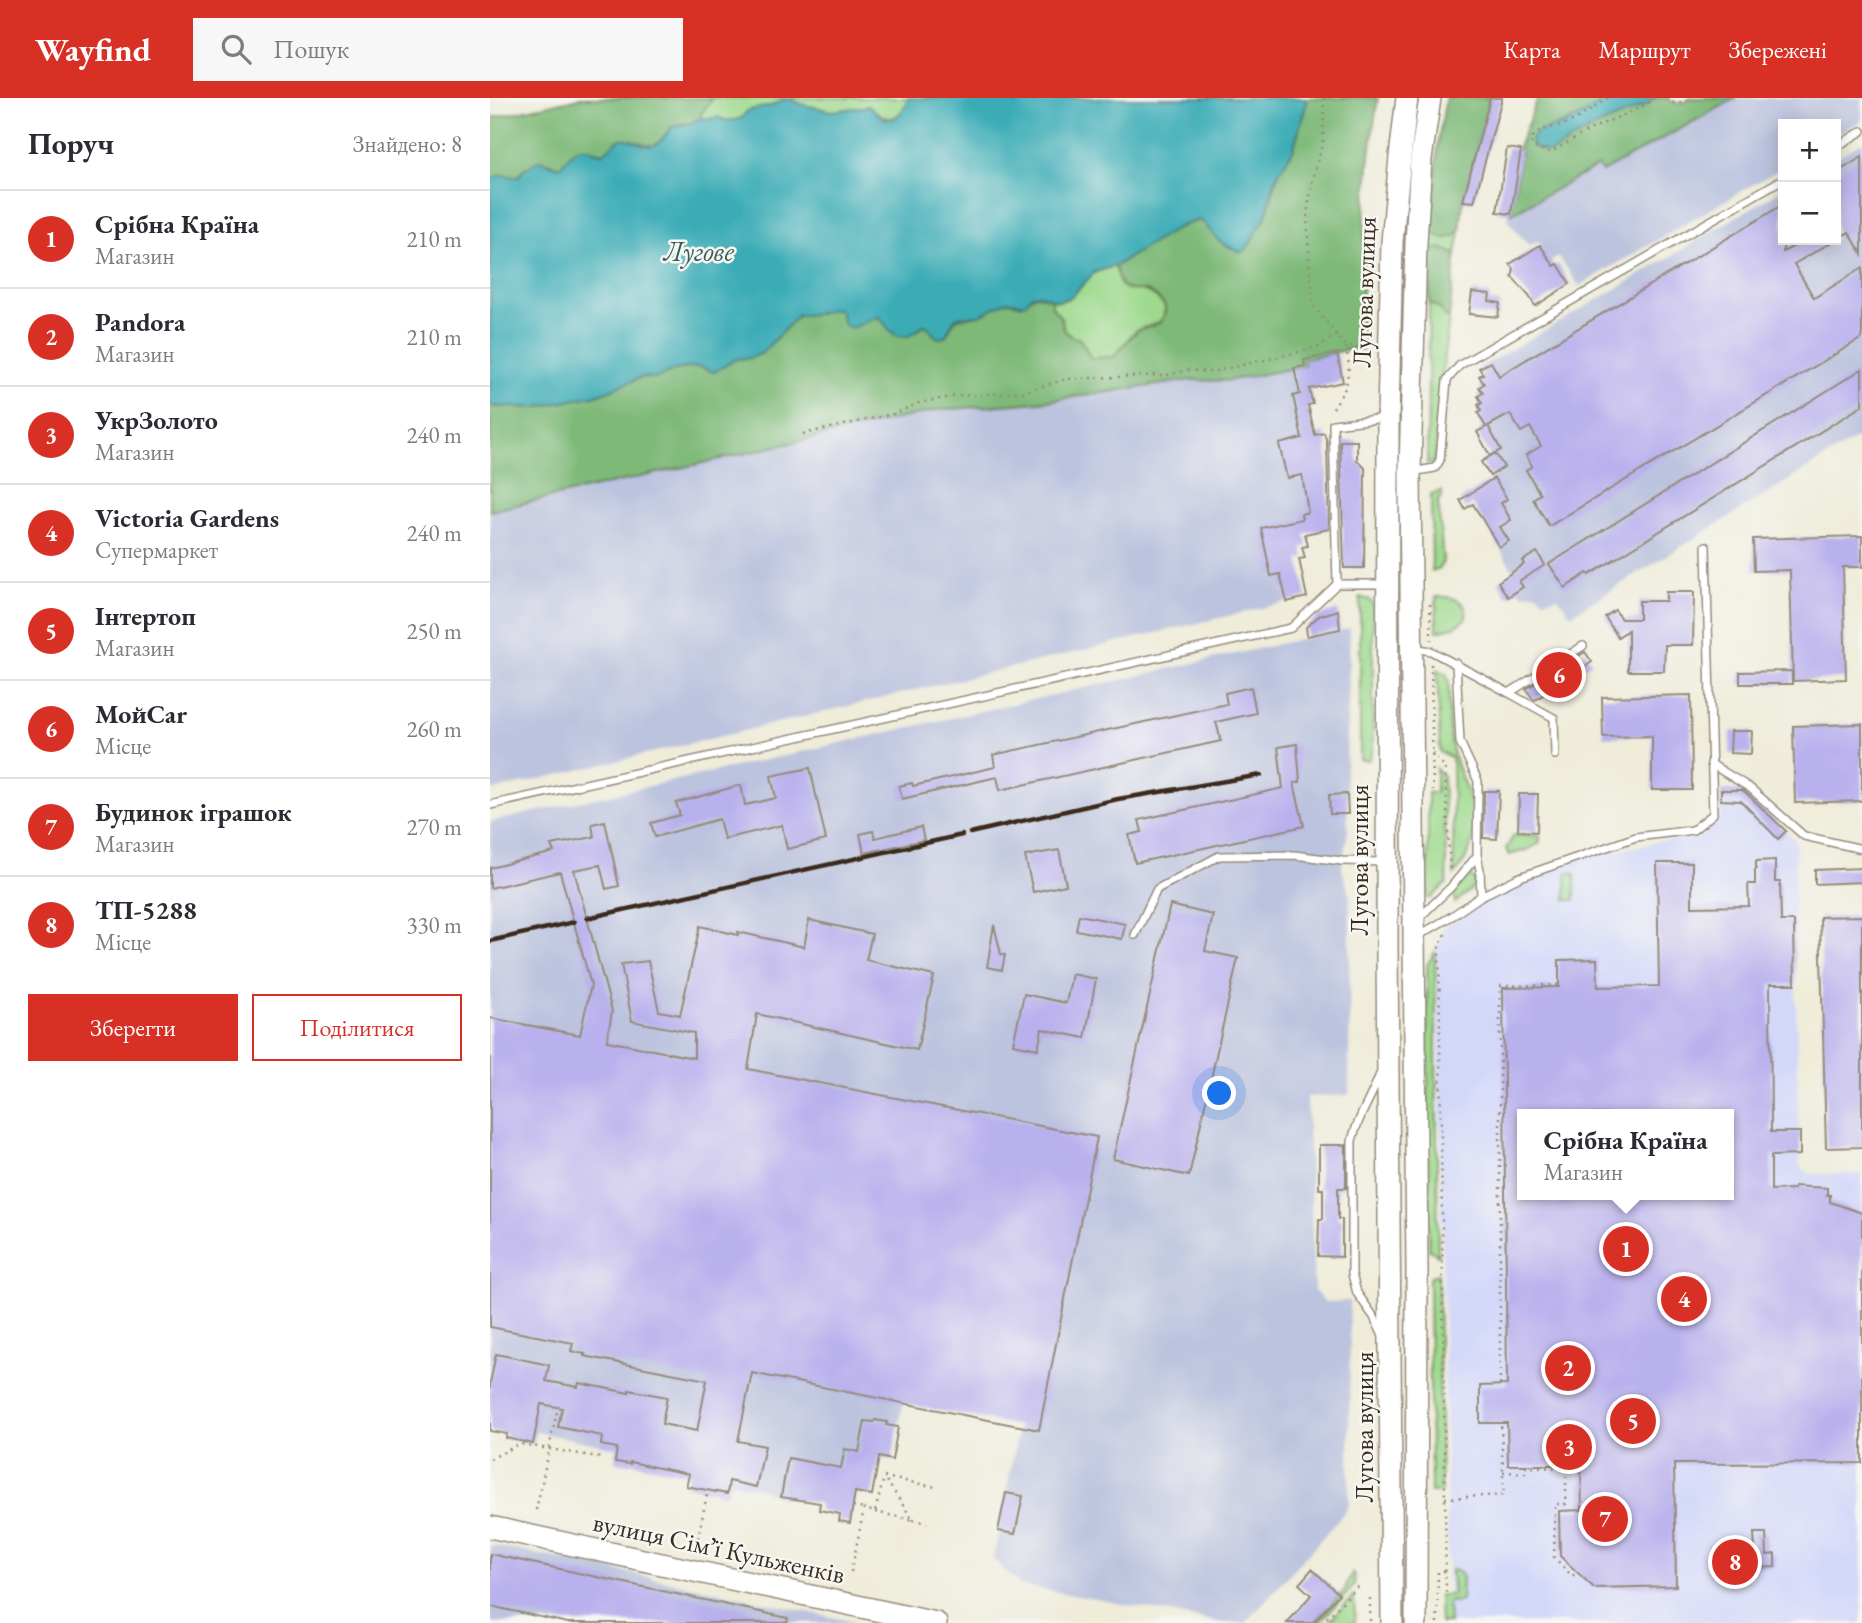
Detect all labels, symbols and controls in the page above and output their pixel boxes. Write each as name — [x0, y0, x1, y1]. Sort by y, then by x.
search box — [193, 18, 683, 81]
text: Wayfind — [35, 28, 151, 71]
icon: search — [217, 30, 255, 68]
text: Пошук — [273, 32, 349, 66]
text: Карта — [1503, 34, 1561, 65]
text: Маршрут — [1599, 34, 1691, 65]
text: Збережені — [1729, 34, 1827, 65]
map controls — [1778, 119, 1841, 245]
button: + — [1778, 119, 1841, 182]
text: Поруч — [28, 124, 114, 163]
text: Знайдено: 8 — [353, 129, 462, 159]
button: − — [1778, 182, 1841, 245]
text: Срібна Країна — [95, 207, 259, 241]
street label: Лугова вулиця — [1344, 216, 1384, 368]
text: 1 — [45, 224, 57, 254]
text: 210 m — [406, 224, 462, 254]
water label: Лугове — [662, 233, 735, 269]
text: Магазин — [95, 241, 174, 271]
text: Pandora — [95, 305, 185, 339]
text: 2 — [45, 322, 57, 352]
text: 210 m — [406, 322, 462, 352]
text: Магазин — [95, 339, 174, 369]
text: УкрЗолото — [95, 403, 218, 437]
text: 3 — [45, 420, 57, 450]
text: 240 m — [406, 420, 462, 450]
text: Магазин — [95, 437, 174, 467]
text: Victoria Gardens — [95, 501, 279, 535]
text: 4 — [45, 518, 57, 548]
text: 240 m — [406, 518, 462, 548]
text: Супермаркет — [95, 535, 218, 565]
text: Інтертоп — [95, 599, 196, 633]
text: 5 — [45, 616, 57, 646]
text: 250 m — [406, 616, 462, 646]
text: Магазин — [95, 633, 174, 663]
pin: 6 — [1536, 649, 1582, 701]
text: МойCar — [95, 697, 187, 731]
text: 6 — [45, 714, 57, 744]
text: 260 m — [406, 714, 462, 744]
text: Місце — [95, 731, 151, 761]
street label: Лугова вулиця — [1342, 784, 1376, 936]
text: Будинок іграшок — [95, 795, 292, 829]
text: 7 — [45, 812, 57, 842]
text: 270 m — [406, 812, 462, 842]
text: Магазин — [95, 829, 174, 859]
text: ТП-5288 — [95, 893, 197, 927]
text: 8 — [45, 910, 57, 940]
text: 330 m — [406, 910, 462, 940]
text: Місце — [95, 927, 151, 957]
button: Зберегти — [28, 994, 238, 1061]
button: Поділитися — [252, 994, 462, 1061]
your location — [1202, 1076, 1236, 1110]
popup — [1517, 1109, 1734, 1200]
text: Срібна Країна — [1543, 1123, 1708, 1157]
text: Магазин — [1543, 1157, 1623, 1187]
pin: 1 — [1603, 1223, 1649, 1275]
pin: 4 — [1661, 1273, 1707, 1325]
pin: 2 — [1545, 1342, 1591, 1394]
street label: Лугова вулиця — [1347, 1351, 1381, 1503]
pin: 5 — [1610, 1395, 1656, 1447]
pin: 3 — [1546, 1421, 1592, 1473]
pin: 7 — [1582, 1493, 1628, 1545]
street label: вулиця Сімʼї Кульженків — [590, 1505, 848, 1591]
pin: 8 — [1712, 1536, 1758, 1588]

